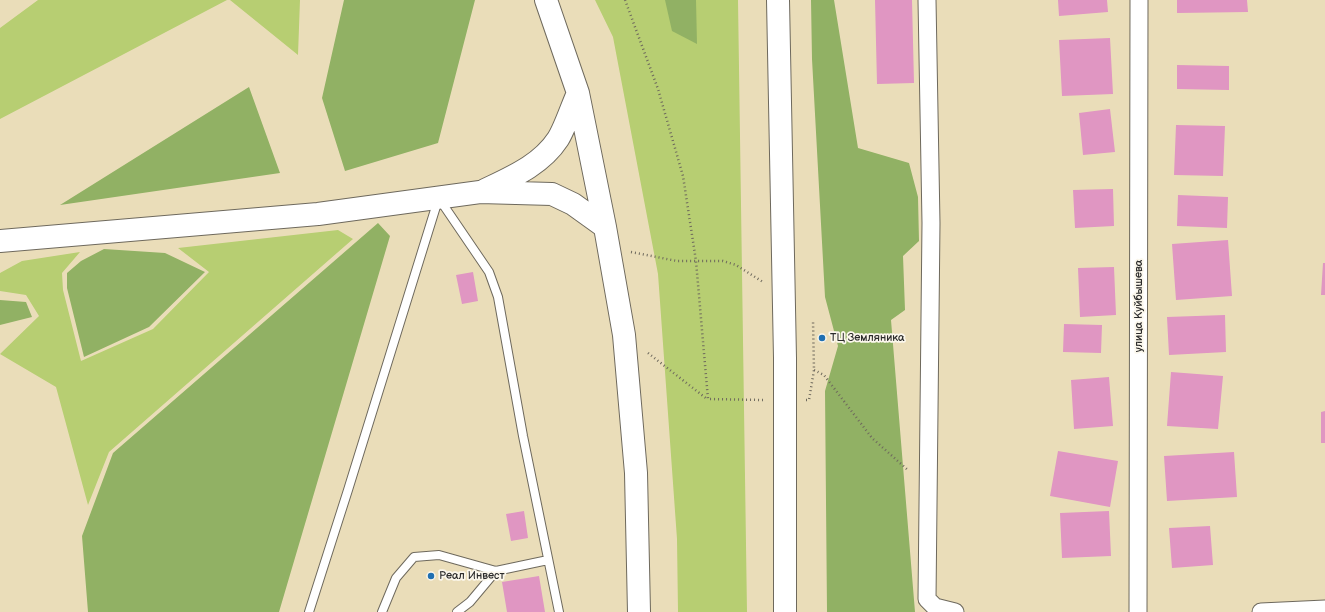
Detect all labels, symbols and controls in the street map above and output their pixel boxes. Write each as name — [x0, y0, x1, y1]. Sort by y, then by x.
street label: улица Куйбышева — [1132, 260, 1146, 352]
place label: ТЦ Земляника — [830, 331, 904, 345]
marker: ТЦ Земляника — [817, 333, 827, 343]
place label: Реал Инвест — [439, 569, 505, 583]
marker: Реал Инвест — [426, 571, 436, 581]

